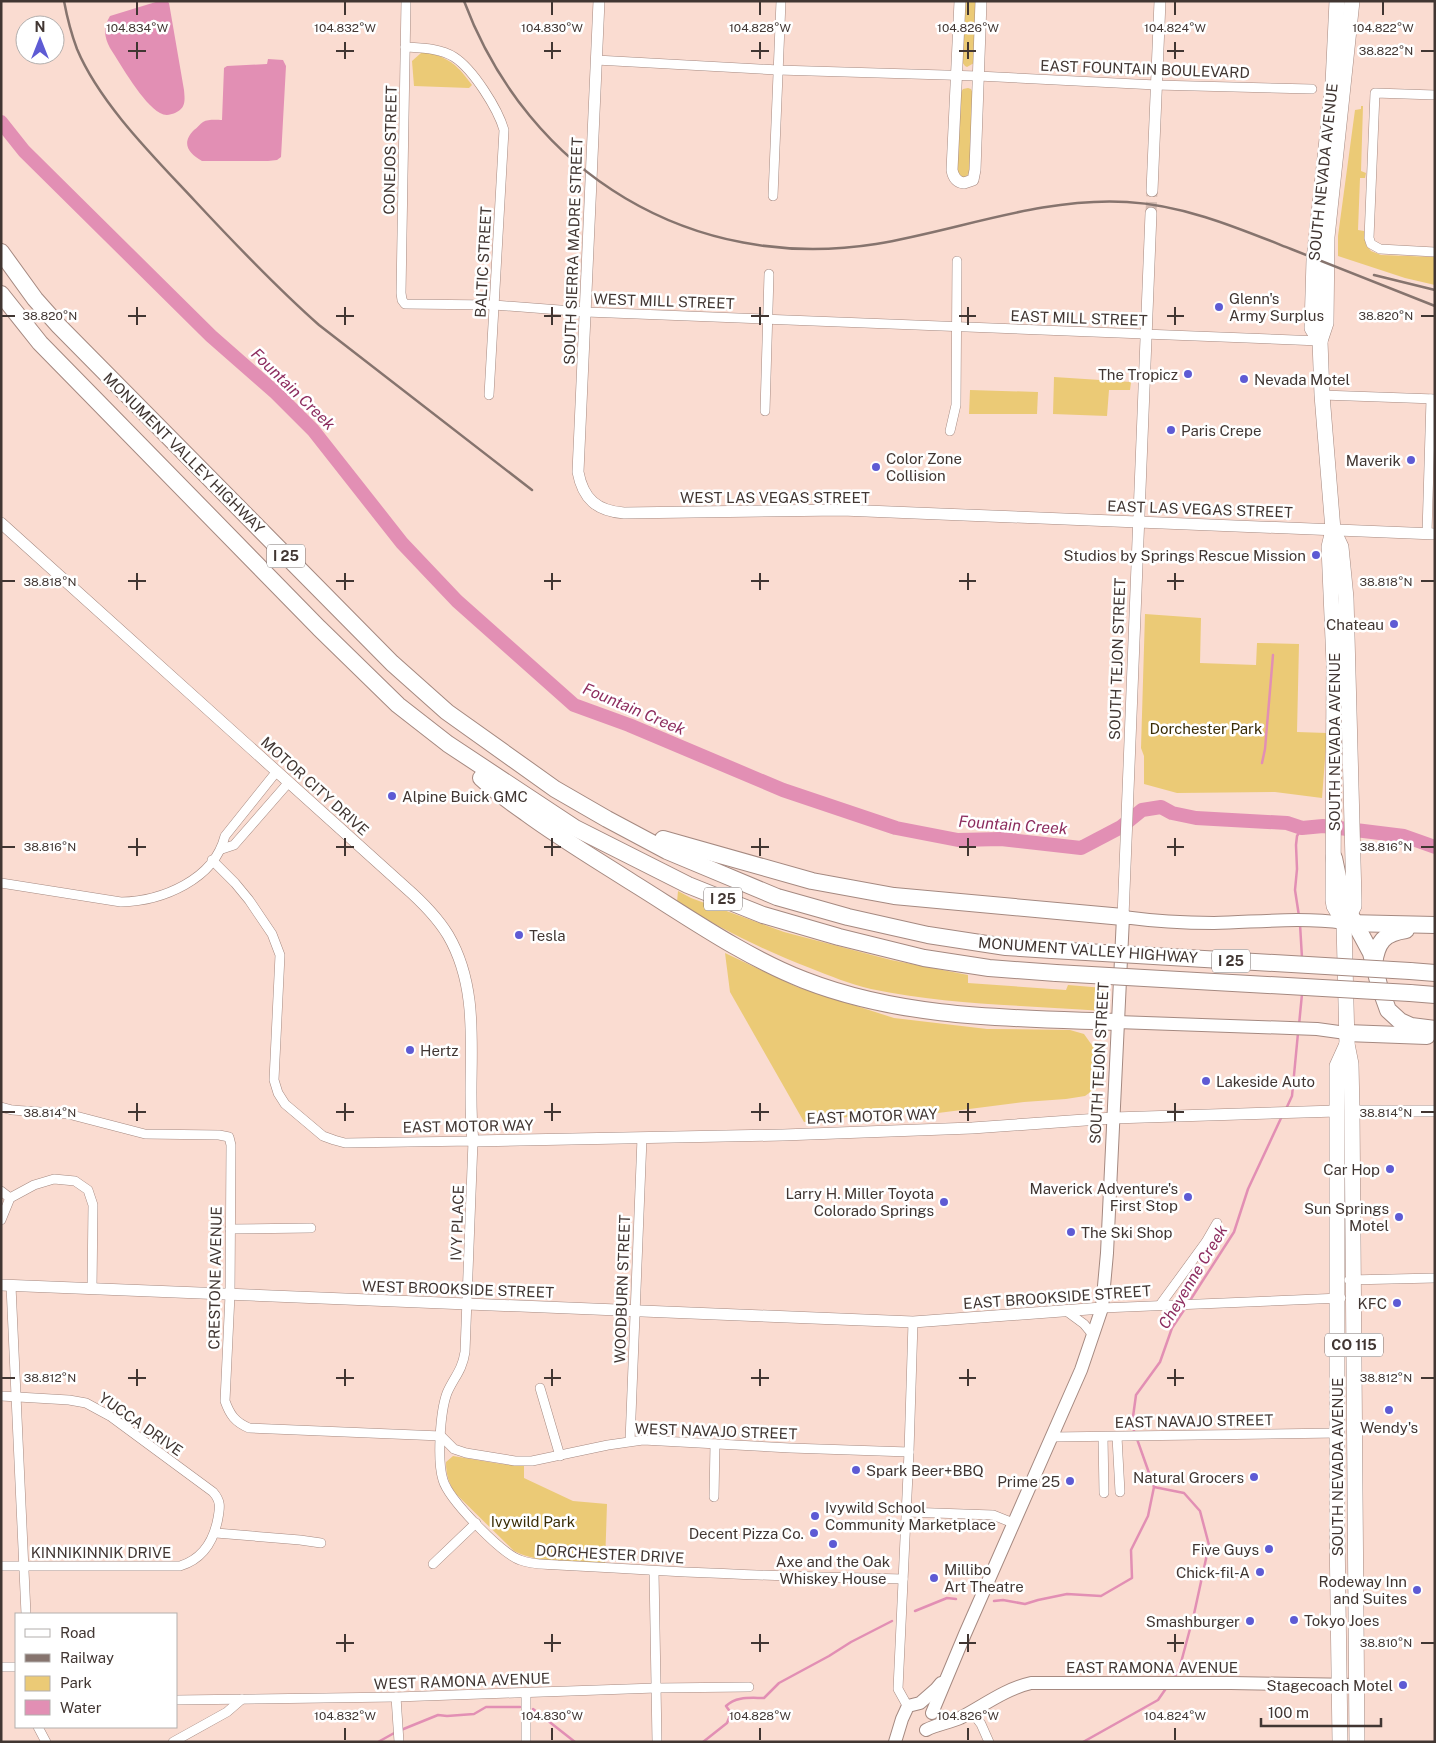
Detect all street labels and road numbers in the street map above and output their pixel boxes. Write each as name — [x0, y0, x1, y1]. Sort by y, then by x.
street label: EAST FOUNTAIN BOULEVARD — [1040, 57, 1250, 81]
street label: SOUTH NEVADA AVENUE — [1305, 82, 1341, 262]
street label: CONEJOS STREET — [380, 85, 400, 215]
street label: SOUTH SIERRA MADRE STREET — [561, 137, 585, 365]
street label: BALTIC STREET — [472, 206, 494, 318]
street label: WEST MILL STREET — [593, 290, 735, 312]
street label: EAST MILL STREET — [1010, 307, 1148, 329]
street label: MONUMENT VALLEY HIGHWAY — [100, 369, 268, 537]
street label: WEST LAS VEGAS STREET — [680, 489, 870, 506]
street label: EAST LAS VEGAS STREET — [1107, 497, 1293, 521]
road number: I 25 — [267, 544, 305, 568]
street label: SOUTH TEJON STREET — [1106, 578, 1128, 740]
street label: SOUTH NEVADA AVENUE — [1326, 653, 1343, 831]
street label: MOTOR CITY DRIVE — [258, 733, 372, 839]
road number: I 25 — [704, 888, 742, 911]
street label: MONUMENT VALLEY HIGHWAY — [978, 934, 1198, 966]
road number: I 25 — [1212, 949, 1250, 972]
street label: SOUTH TEJON STREET — [1086, 981, 1112, 1144]
street label: EAST MOTOR WAY — [806, 1105, 938, 1127]
street label: EAST MOTOR WAY — [402, 1116, 534, 1136]
street label: IVY PLACE — [447, 1185, 467, 1261]
street label: CRESTONE AVENUE — [205, 1206, 225, 1350]
street label: WOODBURN STREET — [611, 1214, 633, 1364]
street label: WEST BROOKSIDE STREET — [362, 1277, 554, 1301]
street label: EAST BROOKSIDE STREET — [963, 1282, 1152, 1312]
road number: CO 115 — [1325, 1334, 1383, 1356]
street label: SOUTH NEVADA AVENUE — [1329, 1378, 1346, 1556]
street label: YUCCA DRIVE — [96, 1389, 186, 1459]
street label: EAST NAVAJO STREET — [1115, 1411, 1274, 1431]
street label: WEST NAVAJO STREET — [634, 1420, 798, 1442]
street label: DORCHESTER DRIVE — [535, 1542, 685, 1566]
street label: KINNIKINNIK DRIVE — [31, 1544, 171, 1561]
street label: EAST RAMONA AVENUE — [1066, 1659, 1238, 1676]
street label: WEST RAMONA AVENUE — [374, 1669, 550, 1693]

